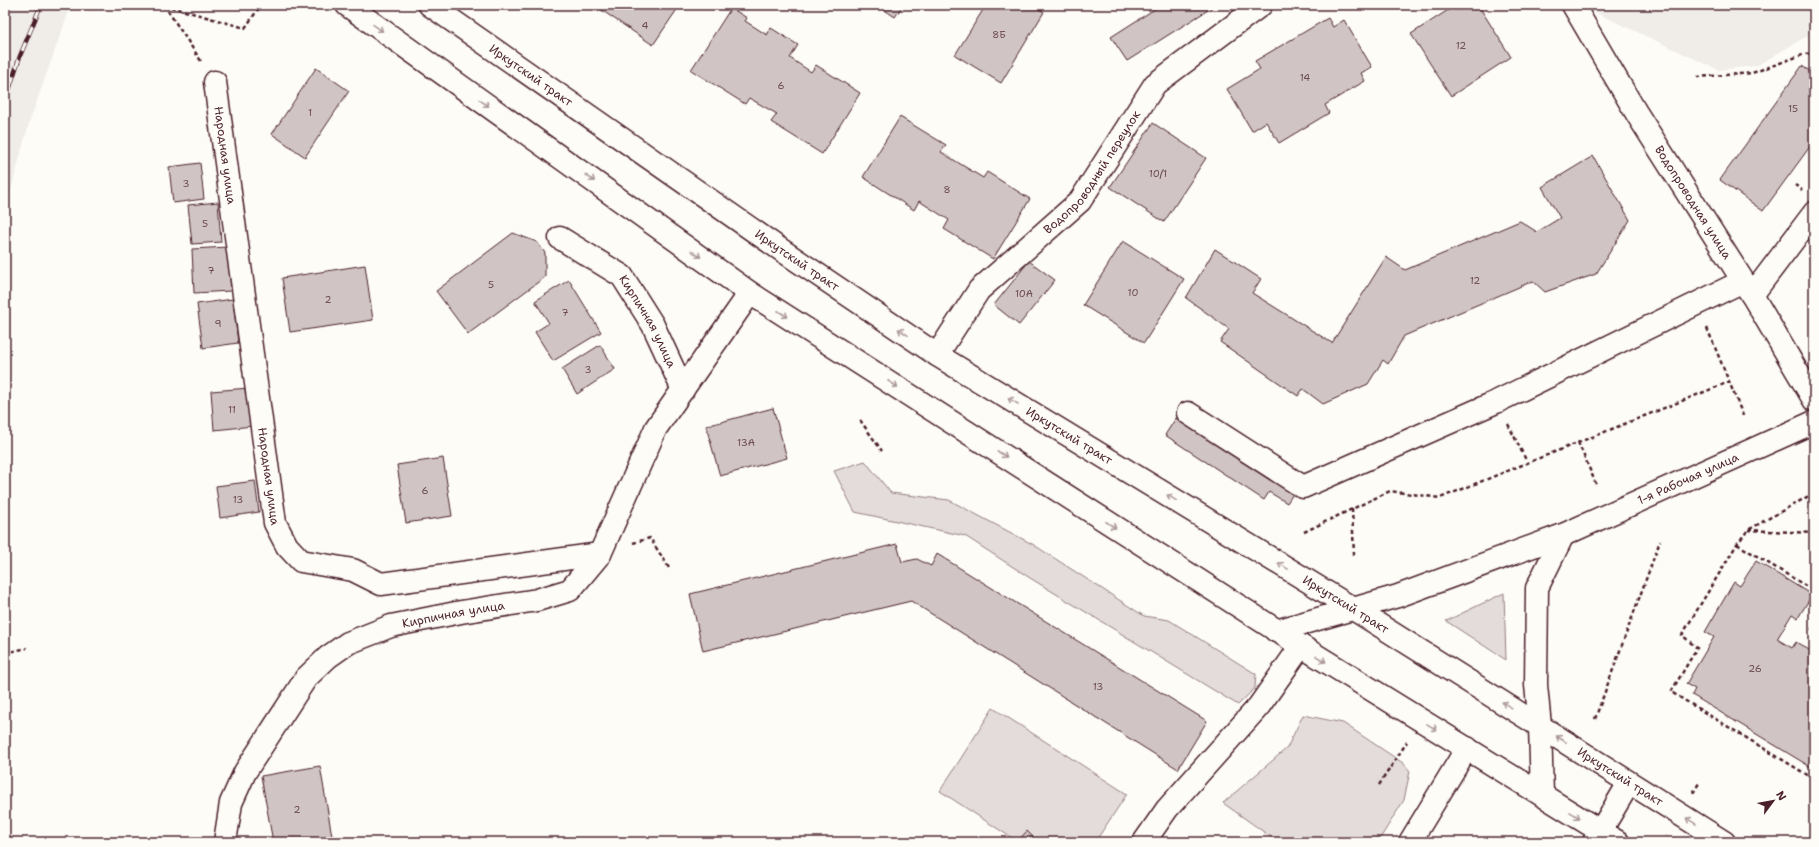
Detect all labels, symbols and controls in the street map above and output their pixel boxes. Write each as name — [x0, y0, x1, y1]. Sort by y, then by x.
house number: 4 — [642, 19, 649, 32]
one-way arrow — [373, 24, 384, 32]
house number: 8Б — [992, 28, 1006, 41]
house number: 12 — [1456, 39, 1466, 52]
street label: Иркутский тракт — [486, 41, 577, 111]
house number: 14 — [1300, 71, 1310, 84]
house number: 6 — [778, 79, 785, 92]
one-way arrow — [478, 99, 489, 107]
house number: 15 — [1788, 102, 1798, 115]
street label: Народная улица — [210, 105, 240, 206]
house number: 1 — [308, 106, 312, 119]
street label: Водопроводный переулок — [1040, 107, 1144, 237]
street label: Водопроводная улица — [1651, 142, 1735, 263]
house number: 10/1 — [1149, 167, 1167, 180]
one-way arrow — [584, 174, 595, 183]
house number: 3 — [183, 177, 190, 190]
house number: 8 — [944, 183, 951, 196]
house number: 5 — [202, 217, 208, 230]
street label: Иркутский тракт — [752, 226, 843, 295]
one-way arrow — [690, 250, 701, 258]
house number: 7 — [208, 264, 215, 277]
street label: Кирпичная улица — [615, 272, 680, 371]
house number: 12 — [1470, 274, 1480, 287]
house number: 5 — [488, 278, 494, 291]
house number: 10 — [1128, 286, 1138, 299]
house number: 10А — [1015, 287, 1033, 300]
house number: 2 — [325, 293, 332, 306]
house number: 7 — [562, 306, 569, 319]
one-way arrow — [777, 310, 788, 318]
house number: 9 — [215, 317, 222, 330]
one-way arrow — [898, 328, 909, 336]
house number: 3 — [585, 363, 592, 376]
one-way arrow — [887, 380, 898, 388]
one-way arrow — [1007, 397, 1019, 405]
house number: 11 — [228, 403, 236, 416]
street label: Иркутский тракт — [1023, 403, 1116, 469]
street label: Народная улица — [254, 426, 283, 527]
house number: 13А — [737, 436, 755, 449]
street label: 1-я Рабочая улица — [1635, 449, 1742, 508]
one-way arrow — [996, 451, 1008, 459]
house number: 6 — [422, 484, 429, 497]
house number: 13 — [233, 493, 243, 506]
one-way arrow — [1167, 494, 1178, 502]
one-way arrow — [1105, 521, 1117, 529]
one-way arrow — [1277, 561, 1289, 569]
street label: Иркутский тракт — [1300, 572, 1393, 638]
street label: Кирпичная улица — [401, 597, 506, 632]
one-way arrow — [1315, 655, 1327, 663]
house number: 26 — [1748, 662, 1762, 675]
house number: 13 — [1093, 680, 1103, 693]
one-way arrow — [1501, 701, 1513, 709]
one-way arrow — [1426, 723, 1438, 731]
one-way arrow — [1555, 735, 1567, 743]
street label: Иркутский тракт — [1574, 744, 1667, 810]
north arrow — [1753, 781, 1793, 821]
text: N — [1772, 788, 1790, 804]
house number: 2 — [294, 803, 301, 816]
one-way arrow — [1569, 812, 1581, 820]
one-way arrow — [1685, 817, 1696, 826]

